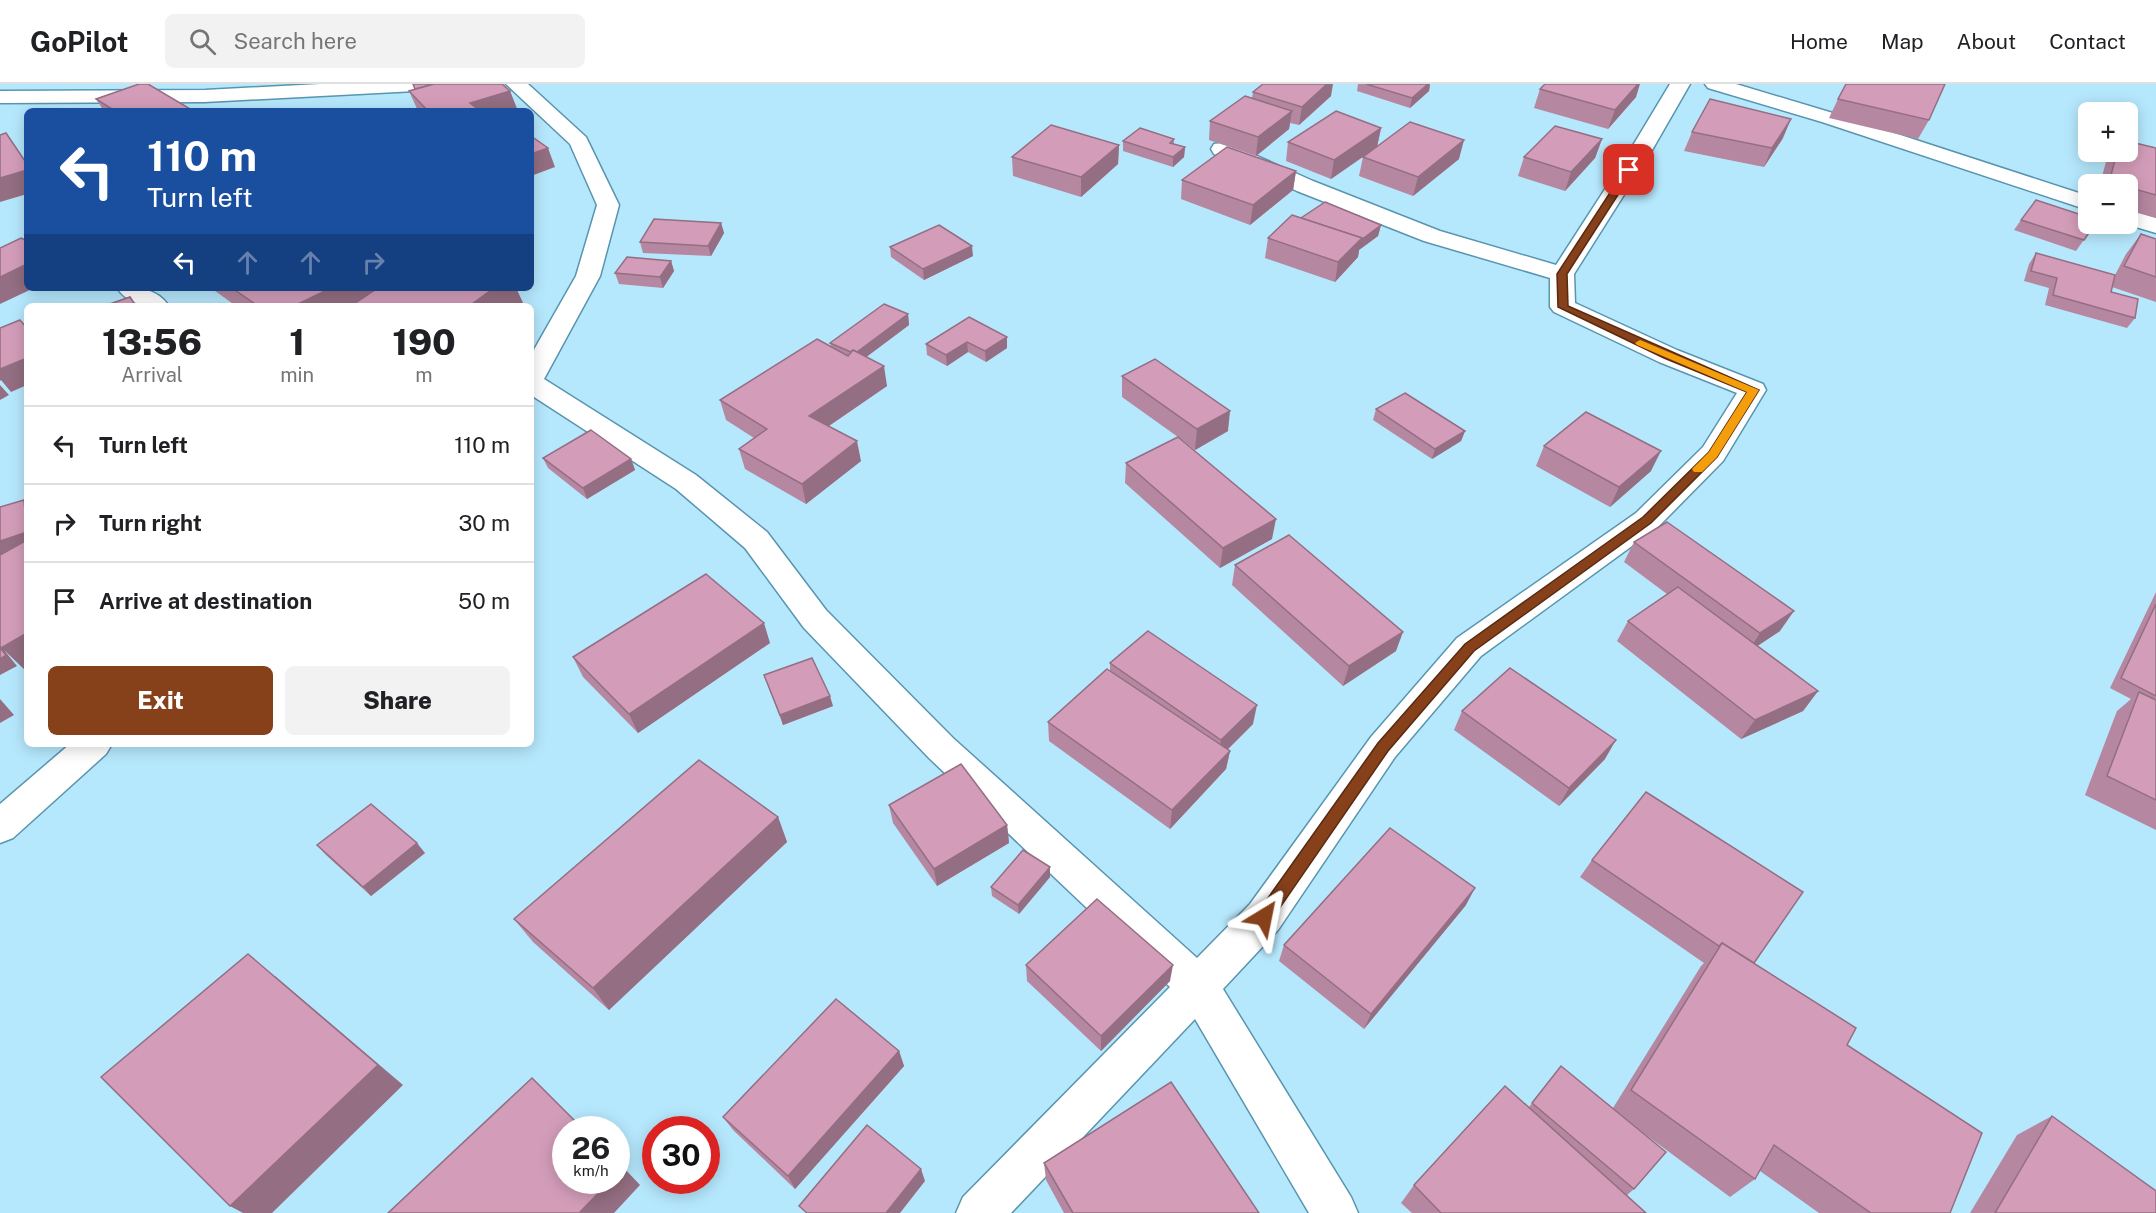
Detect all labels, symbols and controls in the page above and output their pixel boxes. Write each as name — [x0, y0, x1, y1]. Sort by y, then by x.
search box — [165, 14, 585, 68]
text: GoPilot — [30, 25, 129, 58]
icon: search — [186, 25, 219, 58]
text: Search here — [234, 28, 357, 54]
text: Home — [1790, 29, 1848, 54]
text: Map — [1881, 29, 1924, 54]
text: About — [1957, 29, 2016, 54]
text: Contact — [2049, 29, 2126, 54]
map controls — [2078, 102, 2138, 234]
button: + — [2078, 102, 2138, 162]
text: 110 m — [147, 131, 257, 180]
icon: left — [48, 132, 126, 210]
pin — [1603, 144, 1654, 195]
icon: arrive — [1612, 153, 1645, 186]
button: − — [2078, 174, 2138, 234]
text: Turn left — [147, 181, 253, 213]
icon: left — [168, 246, 201, 279]
icon: ahead — [231, 246, 264, 279]
icon: ahead — [294, 246, 327, 279]
icon: right — [357, 246, 390, 279]
text: 13:56 — [102, 321, 202, 363]
text: 1 — [289, 321, 305, 363]
text: 190 — [392, 321, 456, 363]
text: Arrival — [121, 363, 183, 387]
text: min — [280, 363, 314, 387]
text: m — [415, 363, 433, 387]
icon: left — [48, 429, 81, 462]
text: Turn left — [99, 432, 188, 458]
text: 110 m — [454, 432, 510, 458]
icon: right — [48, 507, 81, 540]
text: Turn right — [99, 510, 202, 536]
text: 30 m — [458, 510, 510, 536]
icon: arrive — [48, 585, 81, 618]
text: Arrive at destination — [99, 588, 312, 614]
text: 50 m — [458, 588, 510, 614]
button: Exit — [48, 666, 273, 735]
button: Share — [285, 666, 510, 735]
position arrow — [1232, 885, 1296, 949]
speed limit sign: 30 — [642, 1116, 720, 1194]
text: 26 — [572, 1130, 610, 1166]
text: km/h — [573, 1162, 609, 1179]

